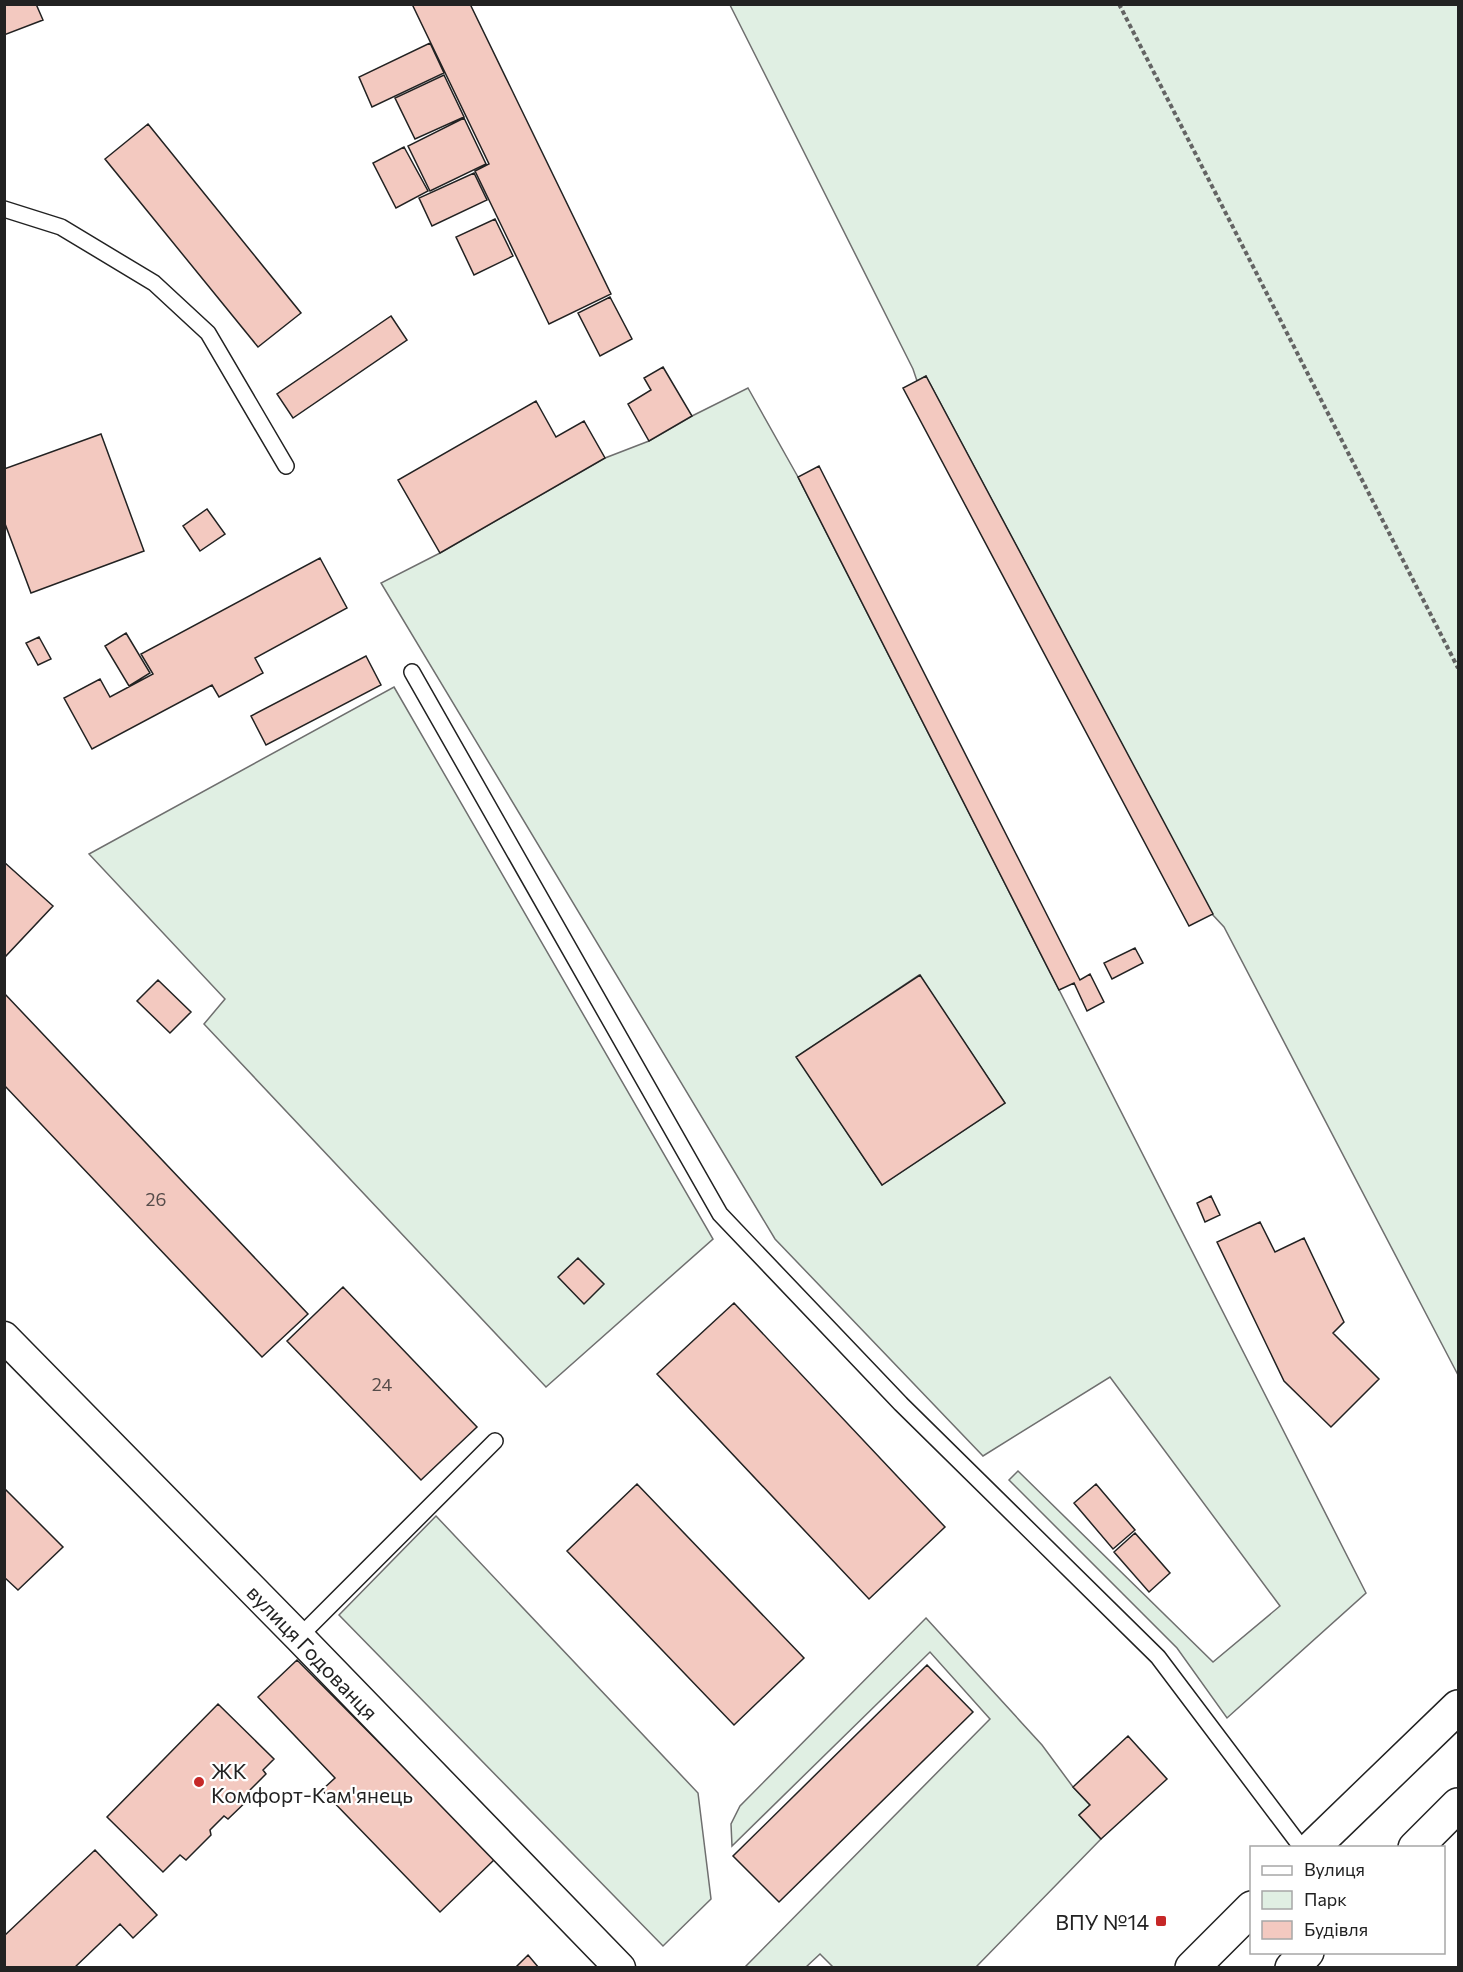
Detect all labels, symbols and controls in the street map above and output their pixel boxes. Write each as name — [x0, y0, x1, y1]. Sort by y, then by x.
house number: 26 — [146, 1188, 166, 1210]
house number: 24 — [372, 1373, 392, 1395]
street label: вулиця Годованця — [242, 1580, 384, 1724]
place label: ЖК Комфорт-Кам'янець — [211, 1758, 413, 1807]
marker: ЖК Комфорт-Кам'янець — [192, 1775, 206, 1789]
legend — [1250, 1846, 1445, 1954]
text: Вулиця — [1304, 1858, 1365, 1880]
text: Парк — [1304, 1888, 1347, 1910]
place label: ВПУ №14 — [1055, 1909, 1149, 1934]
marker: ВПУ №14 — [1154, 1914, 1168, 1928]
text: Будівля — [1304, 1918, 1368, 1940]

